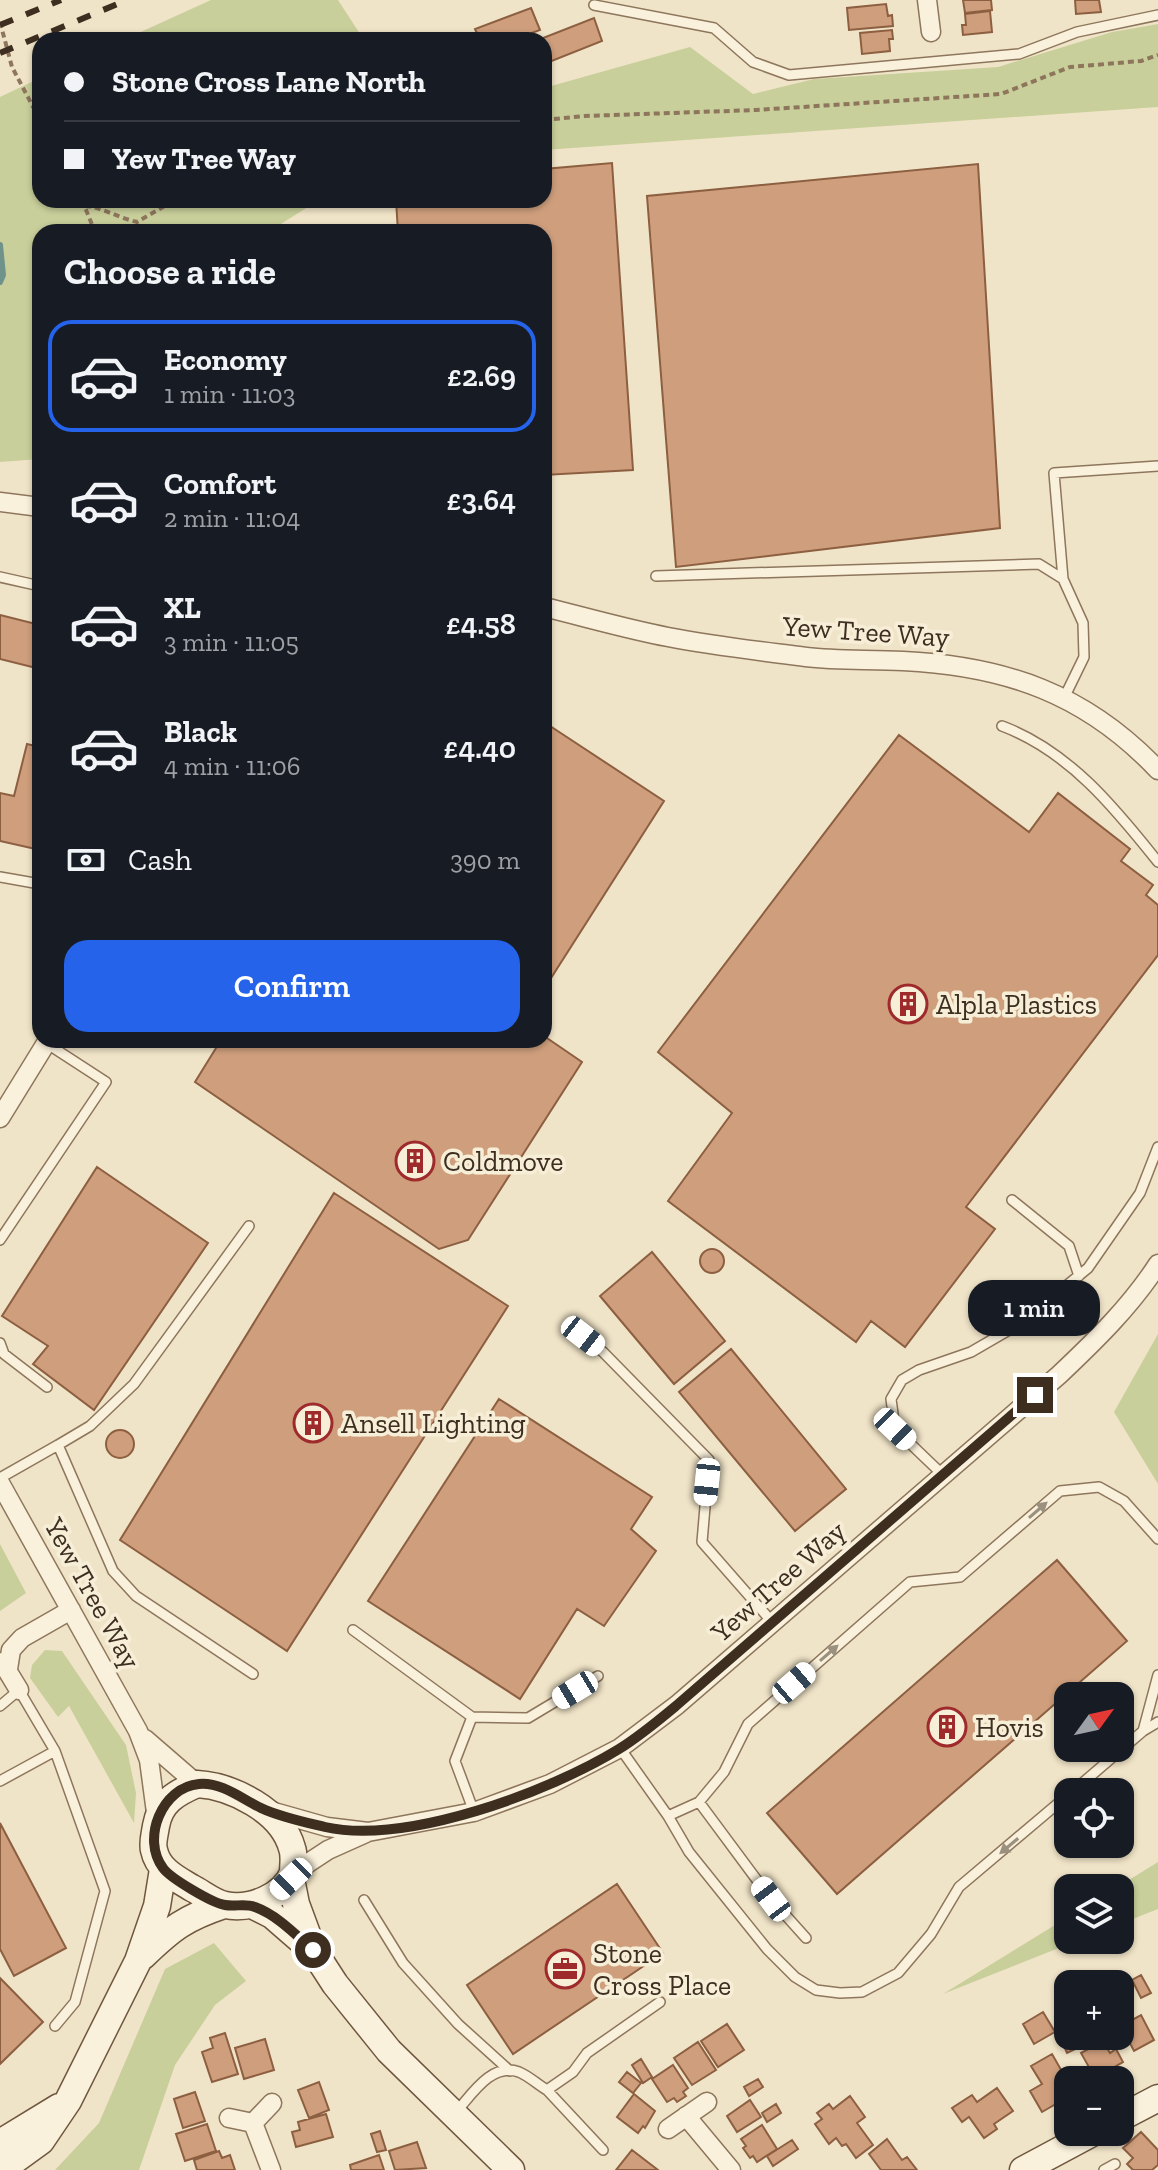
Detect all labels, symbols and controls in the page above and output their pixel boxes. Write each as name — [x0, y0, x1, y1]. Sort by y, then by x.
text: Stone Cross Lane North — [112, 64, 426, 100]
text: Yew Tree Way — [112, 141, 296, 177]
text: Choose a ride — [64, 250, 276, 293]
icon: car — [68, 340, 140, 412]
text: Economy — [164, 342, 287, 378]
text: £2.69 — [447, 358, 516, 394]
text: 1 min · 11:03 — [164, 378, 296, 410]
icon: car — [68, 464, 140, 536]
text: Comfort — [164, 466, 276, 502]
text: £3.64 — [447, 482, 516, 518]
text: 2 min · 11:04 — [164, 502, 300, 534]
icon: car — [68, 588, 140, 660]
text: XL — [164, 590, 201, 626]
text: £4.58 — [446, 606, 516, 642]
street label: Yew Tree Way — [780, 609, 951, 654]
text: 3 min · 11:05 — [164, 626, 299, 658]
icon: car — [68, 712, 140, 784]
text: Black — [164, 714, 237, 750]
text: £4.40 — [444, 730, 516, 766]
text: 4 min · 11:06 — [164, 750, 301, 782]
icon: cash — [64, 838, 108, 882]
text: Cash — [128, 842, 192, 878]
text: 390 m — [450, 844, 520, 876]
button: Confirm — [64, 940, 520, 1032]
building icon: Alpla Plastics — [887, 983, 929, 1025]
place label: Alpla Plastics — [936, 988, 1097, 1021]
building icon: Coldmove — [394, 1140, 436, 1182]
place label: Coldmove — [443, 1145, 563, 1178]
callout: 1 min — [969, 1279, 1101, 1335]
text: 1 min — [1003, 1292, 1065, 1324]
car — [557, 1312, 609, 1360]
route end — [1017, 1377, 1053, 1413]
building icon: Ansell Lighting — [292, 1402, 334, 1444]
car — [869, 1404, 921, 1454]
place label: Ansell Lighting — [341, 1407, 526, 1440]
car — [693, 1457, 721, 1507]
one-way arrow — [1027, 1502, 1047, 1519]
street label: Yew Tree Way — [37, 1511, 148, 1675]
street label: Yew Tree Way — [704, 1514, 853, 1649]
one-way arrow — [819, 1645, 839, 1662]
car — [768, 1658, 820, 1708]
car — [548, 1667, 602, 1713]
north arrow — [1054, 1682, 1134, 1762]
map controls — [1054, 1682, 1134, 2146]
building icon: Hovis — [926, 1706, 968, 1748]
place label: Hovis — [975, 1711, 1044, 1744]
button: locate — [1054, 1778, 1134, 1858]
one-way arrow — [999, 1836, 1018, 1854]
car — [265, 1854, 317, 1904]
car — [747, 1873, 795, 1925]
button: layers — [1054, 1874, 1134, 1954]
route start — [295, 1932, 331, 1968]
place label: Stone Cross Place — [593, 1937, 731, 2002]
office icon: Stone Cross Place — [544, 1948, 586, 1990]
button: + — [1054, 1970, 1134, 2050]
button: − — [1054, 2066, 1134, 2146]

